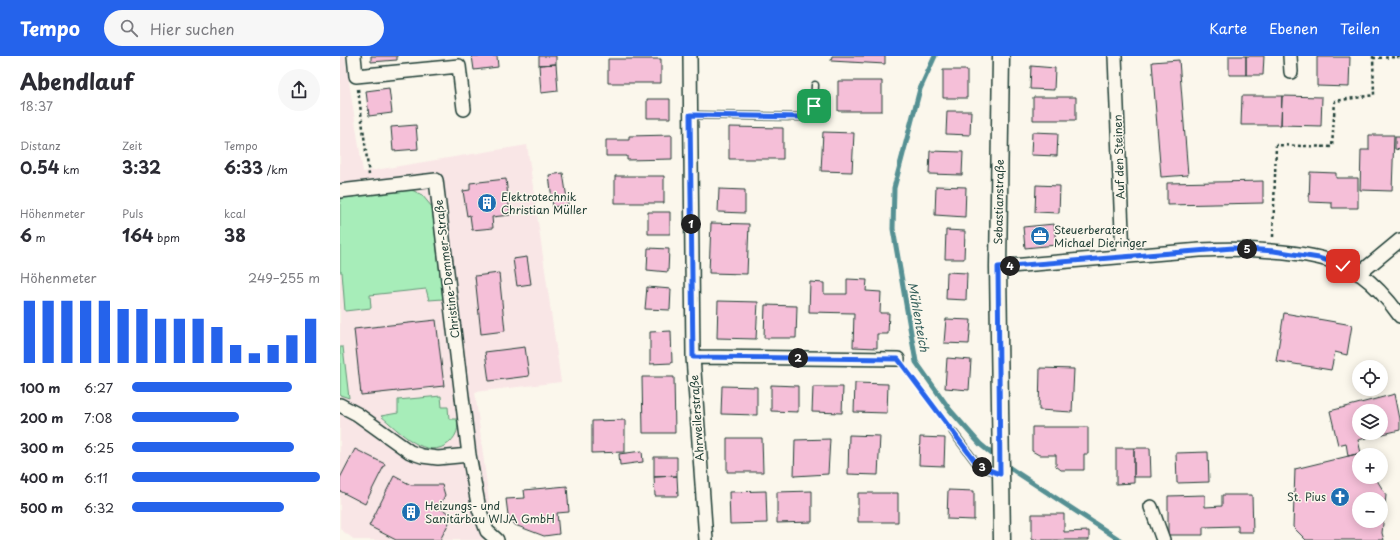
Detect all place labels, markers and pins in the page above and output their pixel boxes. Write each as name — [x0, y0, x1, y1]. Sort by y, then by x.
pin — [797, 89, 831, 123]
place label: Elektrotechnik Christian Müller — [501, 188, 588, 218]
building icon: Elektrotechnik Christian Müller — [476, 192, 498, 214]
pin: 1 — [681, 214, 701, 234]
place label: Steuerberater Michael Dieringer — [1054, 221, 1147, 251]
office icon: Steuerberater Michael Dieringer — [1029, 225, 1051, 247]
pin: 5 — [1237, 239, 1257, 259]
pin — [1326, 249, 1360, 283]
pin: 4 — [1000, 256, 1020, 276]
pin: 2 — [788, 348, 808, 368]
pin: 3 — [972, 457, 992, 477]
church icon: St. Pius — [1329, 486, 1351, 508]
place label: St. Pius — [1287, 488, 1326, 505]
place label: Heizungs- und Sanitärbau WIJA GmbH — [425, 497, 555, 527]
building icon: Heizungs- und Sanitärbau WIJA GmbH — [400, 501, 422, 523]

